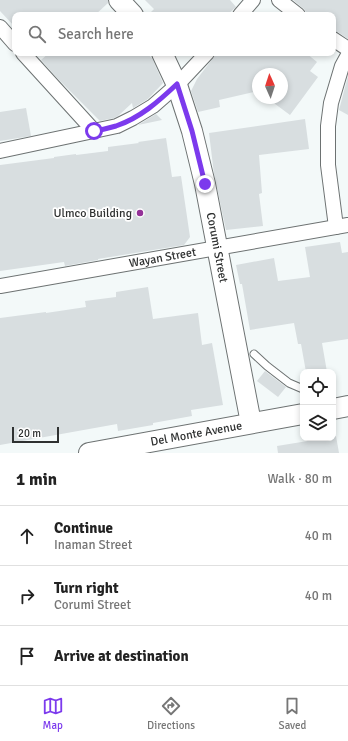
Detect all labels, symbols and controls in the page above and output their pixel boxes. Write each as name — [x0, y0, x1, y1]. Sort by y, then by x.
search box — [12, 12, 336, 56]
icon: search — [26, 23, 48, 45]
text: Search here — [58, 25, 134, 43]
north arrow — [252, 68, 288, 104]
route start — [85, 122, 103, 140]
route end — [196, 175, 214, 193]
place label: Ulmco Building — [53, 206, 132, 221]
marker: Ulmco Building — [135, 208, 145, 218]
street label: Corumi Street — [203, 211, 231, 284]
street label: Wayan Street — [128, 244, 197, 271]
map controls — [300, 369, 336, 441]
button: locate — [300, 369, 336, 405]
button: layers — [300, 405, 336, 441]
street label: Del Monte Avenue — [149, 418, 243, 449]
scale bar — [12, 425, 59, 444]
text: 20 m — [18, 427, 41, 440]
text: 1 min — [16, 469, 57, 490]
text: Walk · 80 m — [268, 471, 332, 487]
text: Continue — [54, 519, 113, 537]
icon: ahead — [16, 525, 38, 547]
text: 40 m — [305, 528, 332, 544]
text: Inaman Street — [54, 537, 132, 553]
text: Turn right — [54, 579, 119, 597]
icon: right — [16, 585, 38, 607]
text: 40 m — [305, 588, 332, 604]
text: Corumi Street — [54, 597, 131, 613]
icon: arrive — [16, 645, 38, 667]
text: Arrive at destination — [54, 647, 189, 665]
tab: Map — [42, 695, 64, 732]
tab: Directions — [147, 695, 195, 732]
tab: Saved — [279, 695, 306, 732]

